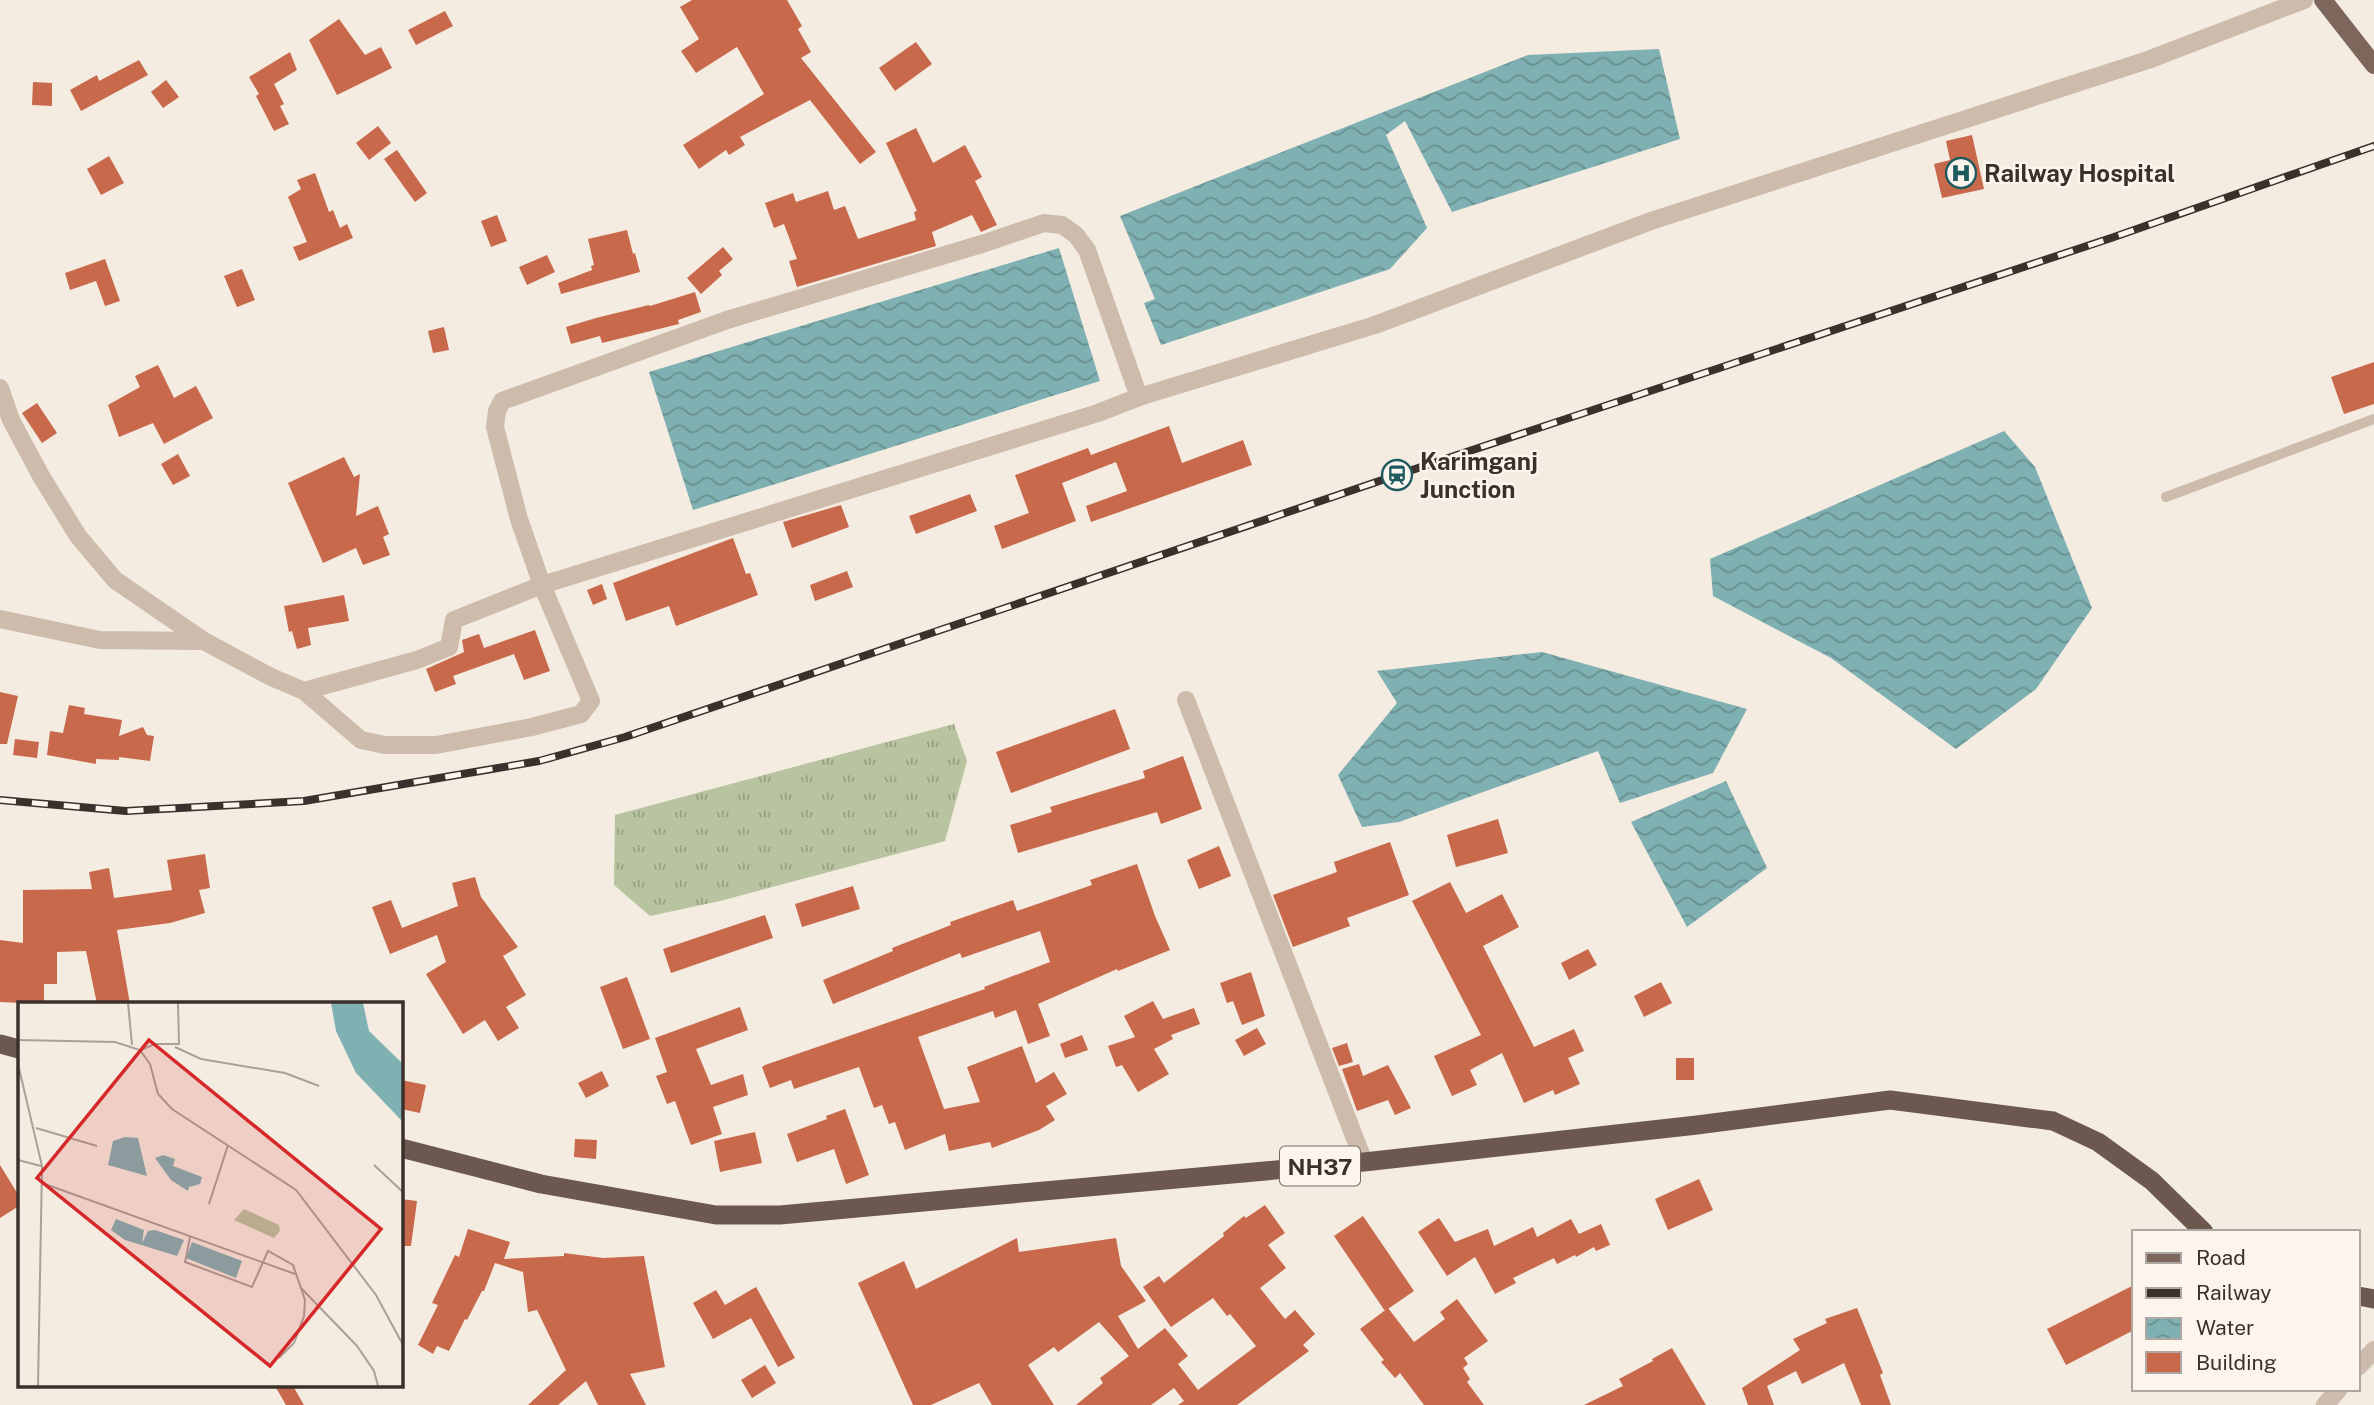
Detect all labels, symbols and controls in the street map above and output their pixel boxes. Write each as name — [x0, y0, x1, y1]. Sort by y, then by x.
hospital icon: Railway Hospital — [1944, 156, 1978, 190]
place label: Railway Hospital — [1984, 159, 2175, 187]
place label: Karimganj Junction — [1420, 447, 1538, 503]
station icon: Karimganj Junction — [1380, 458, 1414, 492]
inset map — [18, 1002, 402, 1388]
road number: NH37 — [1280, 1147, 1360, 1186]
legend — [2132, 1230, 2360, 1391]
text: Road — [2196, 1245, 2246, 1270]
text: Railway — [2196, 1280, 2272, 1305]
text: Water — [2196, 1315, 2254, 1340]
text: Building — [2196, 1350, 2277, 1375]

